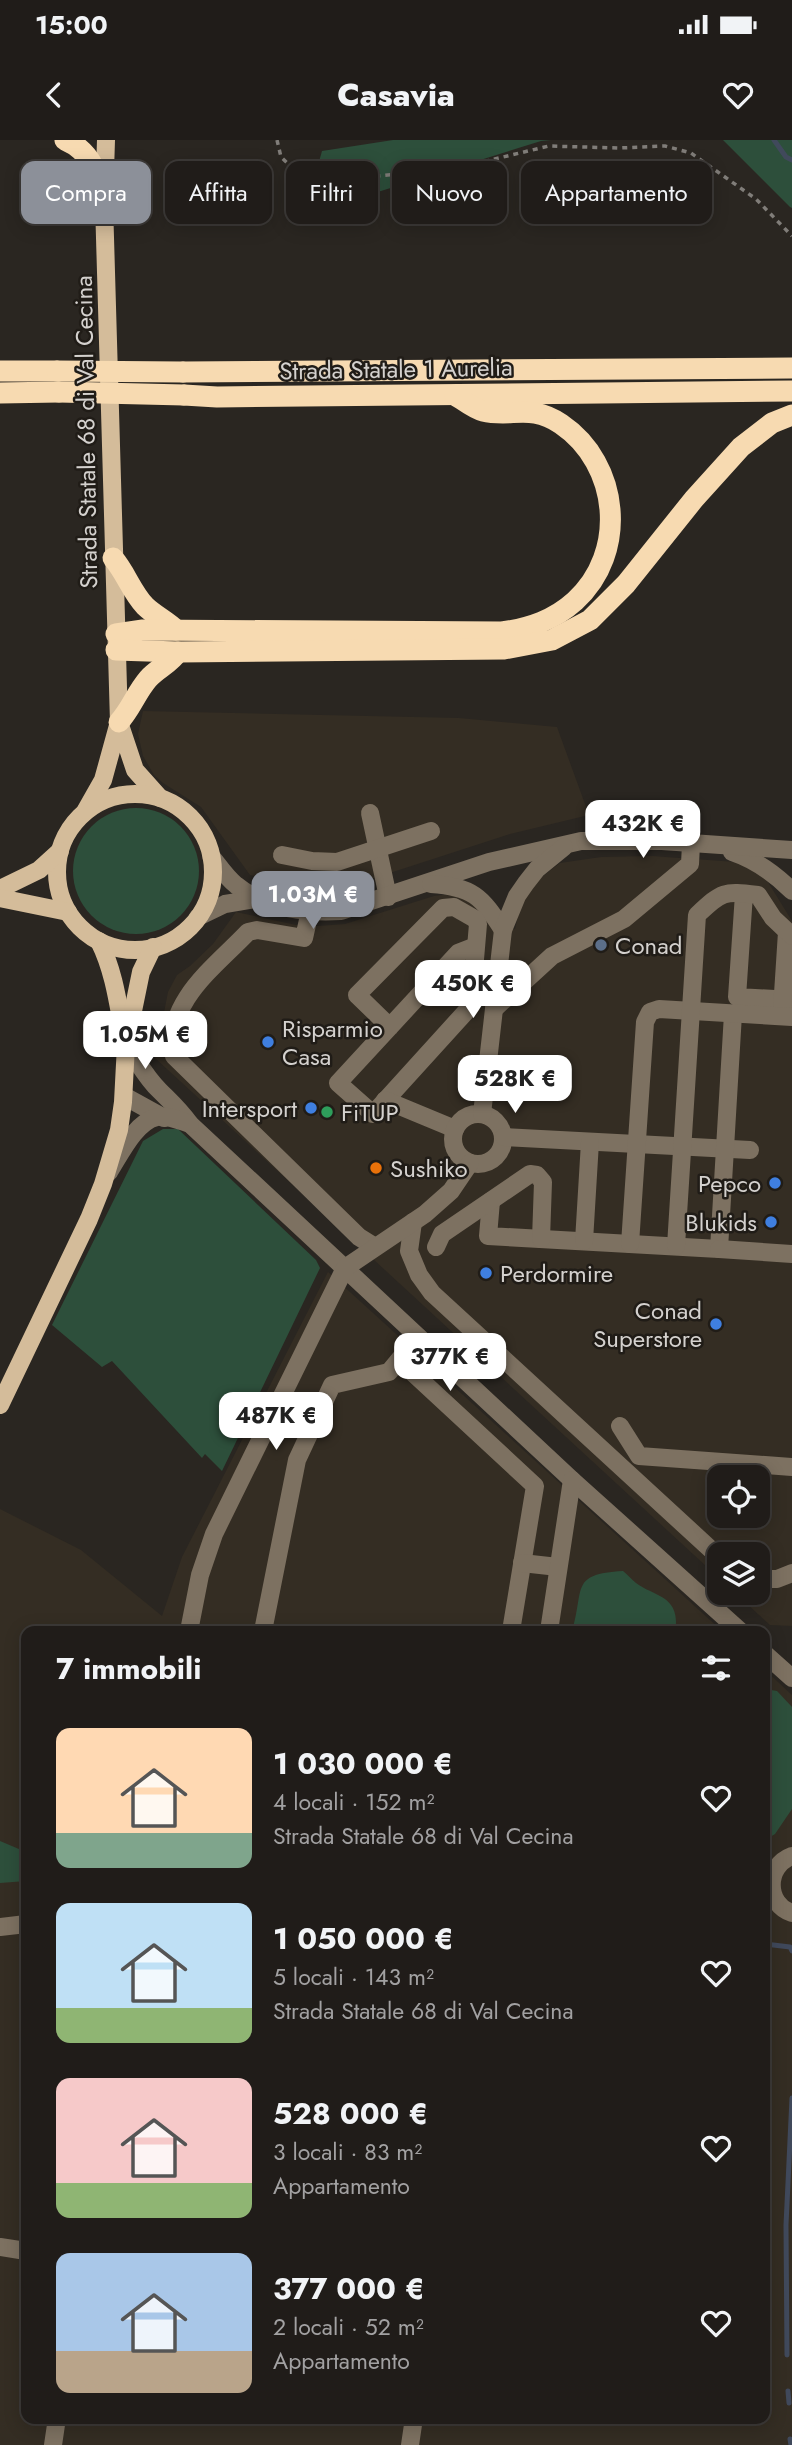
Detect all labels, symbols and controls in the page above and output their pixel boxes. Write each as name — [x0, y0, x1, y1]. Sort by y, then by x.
text: 15:00 — [35, 6, 108, 44]
text: Casavia — [337, 72, 455, 118]
icon: back — [35, 76, 73, 114]
icon: heart — [719, 76, 757, 114]
chip: Compra — [21, 161, 151, 224]
chip: Affitta — [165, 161, 272, 224]
chip: Filtri — [286, 161, 378, 224]
chip: Nuovo — [392, 161, 507, 224]
chip: Appartamento — [521, 161, 712, 224]
street label: Strada Statale 68 di Val Cecina — [66, 275, 106, 589]
street label: Strada Statale 1 Aurelia — [279, 349, 513, 389]
pin: 432K € — [586, 800, 700, 860]
text: 432K € — [601, 806, 685, 840]
pin: 1.03M € — [248, 872, 378, 931]
text: 1.03M € — [267, 877, 359, 911]
place label: Conad — [615, 928, 682, 963]
marker: Conad — [593, 937, 609, 953]
pin: 450K € — [416, 960, 530, 1020]
text: 450K € — [431, 966, 515, 1000]
place label: Risparmio Casa — [282, 1011, 383, 1074]
pin: 1.05M € — [80, 1012, 210, 1071]
text: 1.05M € — [99, 1017, 191, 1051]
marker: Risparmio Casa — [260, 1034, 276, 1050]
pin: 528K € — [458, 1056, 572, 1115]
text: 528K € — [474, 1061, 556, 1095]
place label: Intersport — [202, 1091, 297, 1126]
place label: FiTUP — [341, 1095, 399, 1130]
marker: Intersport — [303, 1100, 319, 1116]
marker: FiTUP — [319, 1104, 335, 1120]
place label: Sushiko — [390, 1151, 468, 1186]
marker: Sushiko — [368, 1160, 384, 1176]
place label: Pepco — [698, 1166, 761, 1201]
marker: Pepco — [767, 1175, 783, 1191]
place label: Blukids — [685, 1205, 757, 1240]
marker: Blukids — [763, 1214, 779, 1230]
place label: Perdormire — [500, 1256, 613, 1291]
marker: Perdormire — [478, 1265, 494, 1281]
place label: Conad Superstore — [593, 1293, 702, 1356]
marker: Conad Superstore — [708, 1316, 724, 1332]
pin: 377K € — [393, 1334, 507, 1393]
text: 377K € — [410, 1339, 490, 1373]
pin: 487K € — [219, 1392, 333, 1452]
text: 487K € — [235, 1398, 317, 1432]
map controls — [707, 1465, 770, 1605]
button: locate — [707, 1465, 770, 1528]
button: layers — [707, 1542, 770, 1605]
text: 7 immobili — [56, 1647, 201, 1690]
icon: filters — [697, 1649, 735, 1687]
text: 1 030 000 € — [273, 1742, 453, 1785]
icon: home — [112, 1756, 196, 1840]
icon: heart — [697, 1779, 735, 1817]
text: 4 locali · 152 m² — [273, 1785, 434, 1819]
text: Strada Statale 68 di Val Cecina — [273, 1819, 574, 1853]
text: 1 050 000 € — [273, 1917, 454, 1960]
icon: home — [112, 1931, 196, 2015]
icon: heart — [697, 1954, 735, 1992]
text: 5 locali · 143 m² — [273, 1960, 434, 1994]
text: Strada Statale 68 di Val Cecina — [273, 1994, 574, 2028]
text: 528 000 € — [273, 2092, 428, 2135]
icon: home — [112, 2106, 196, 2190]
icon: heart — [697, 2129, 735, 2167]
text: 3 locali · 83 m² — [273, 2135, 422, 2169]
text: Appartamento — [273, 2169, 410, 2203]
text: 377 000 € — [273, 2267, 425, 2310]
icon: home — [112, 2281, 196, 2365]
icon: heart — [697, 2304, 735, 2342]
text: 2 locali · 52 m² — [273, 2310, 424, 2344]
text: Appartamento — [273, 2344, 410, 2378]

